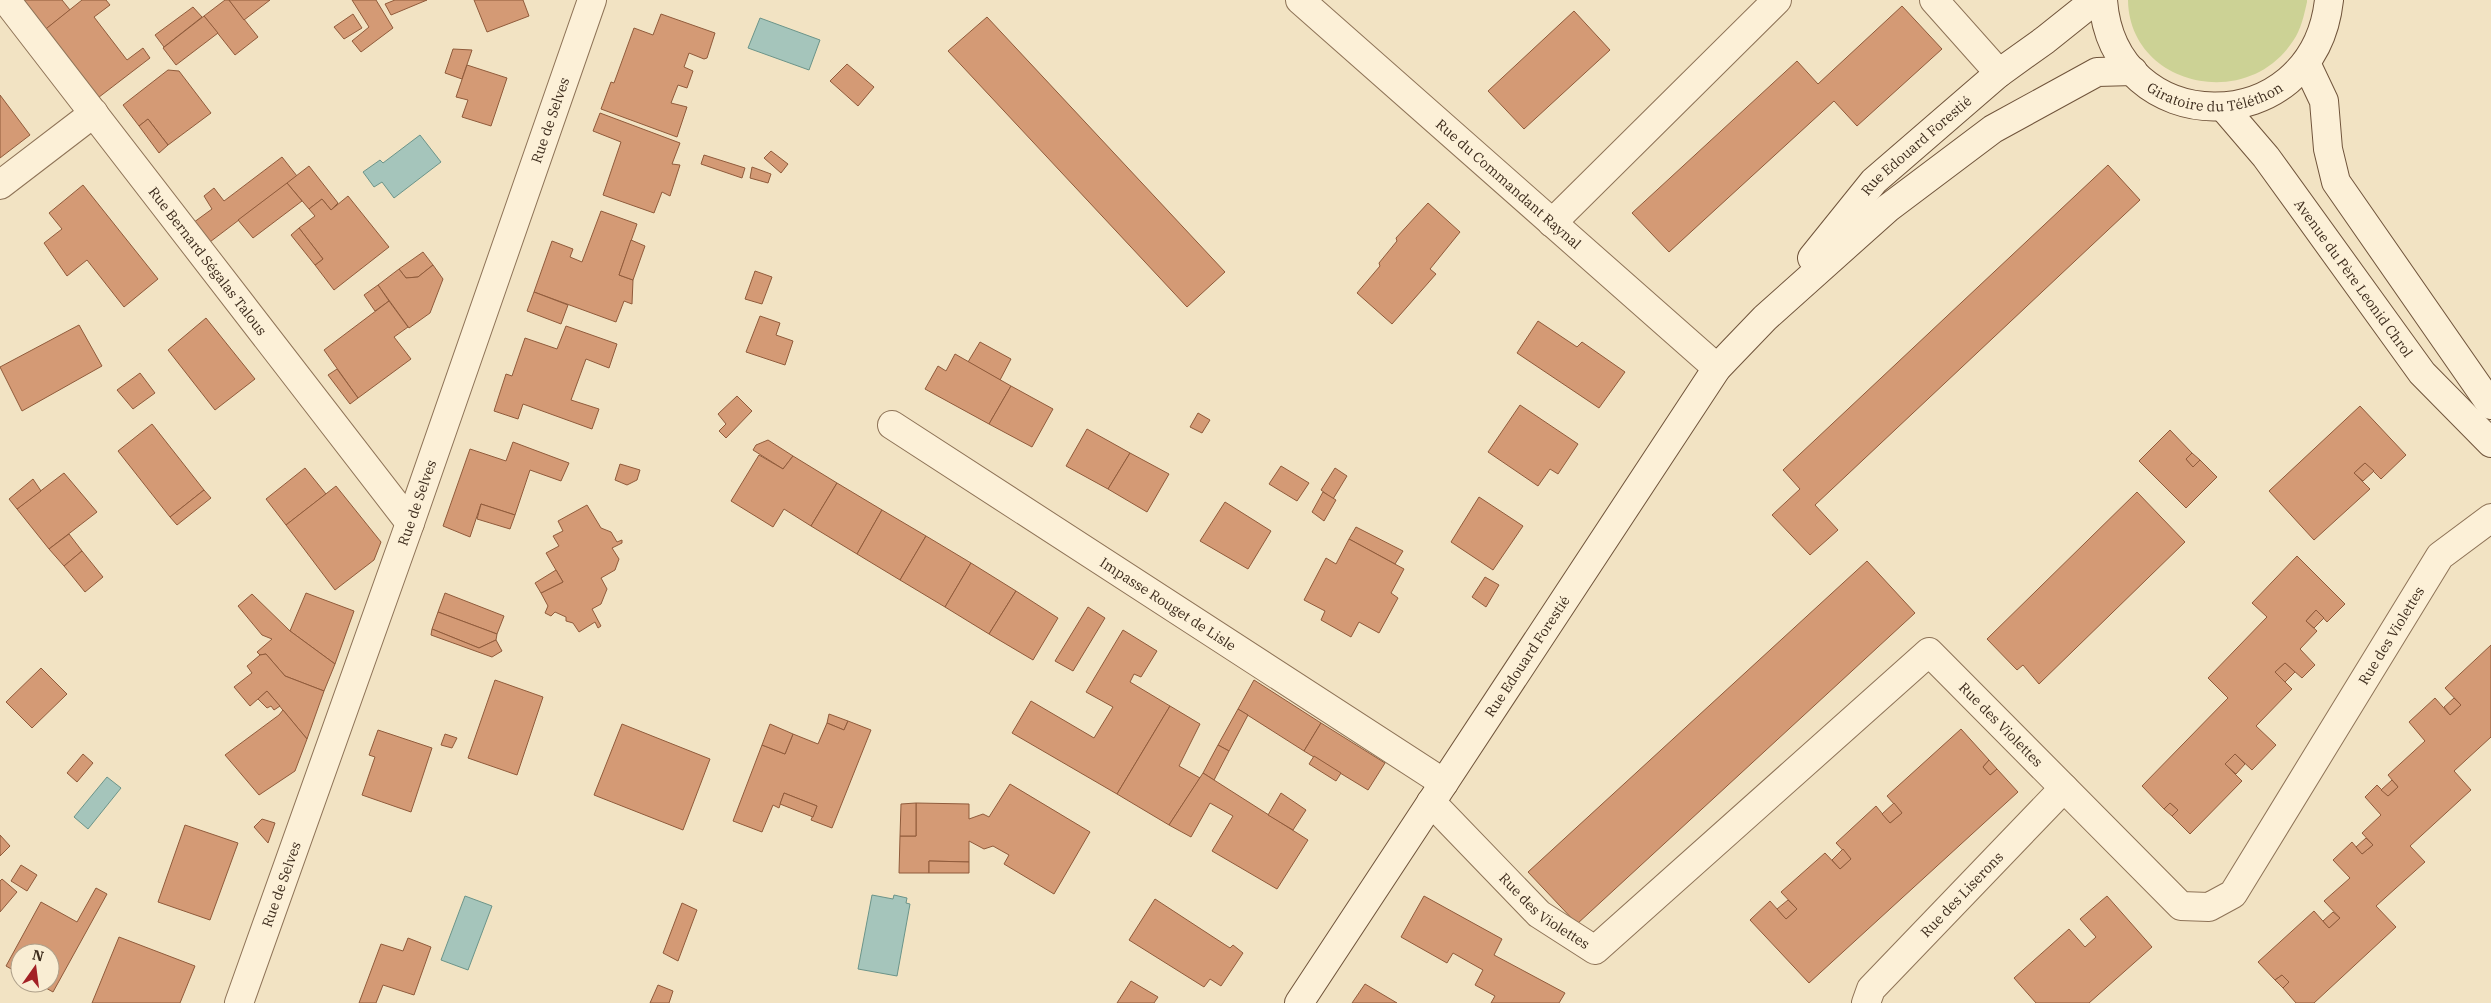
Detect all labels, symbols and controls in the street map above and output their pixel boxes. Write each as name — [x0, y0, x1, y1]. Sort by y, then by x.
street label: Giratoire du Téléthon — [2145, 74, 2287, 90]
street label: Rue de Selves — [527, 75, 573, 166]
text: Giratoire du Téléthon — [2144, 78, 2286, 116]
street label: Rue Edouard Forestié — [1857, 92, 1975, 199]
street label: Rue du Commandant Raynal — [1432, 115, 1585, 253]
street label: Rue Bernard Ségalas Talous — [145, 183, 271, 339]
street label: Avenue du Père Leonid Chrol — [2290, 195, 2417, 361]
street label: Rue de Selves — [394, 457, 440, 548]
street label: Impasse Rouget de Lisle — [1097, 553, 1239, 655]
street label: Rue des Violettes — [2354, 583, 2428, 688]
street label: Rue Edouard Forestié — [1481, 592, 1574, 721]
street label: Rue des Violettes — [1955, 678, 2047, 771]
street label: Rue de Selves — [258, 839, 305, 930]
street label: Rue des Liserons — [1917, 848, 2007, 941]
street label: Rue des Violettes — [1495, 869, 1593, 953]
north arrow — [10, 943, 60, 993]
text: N — [31, 945, 46, 965]

